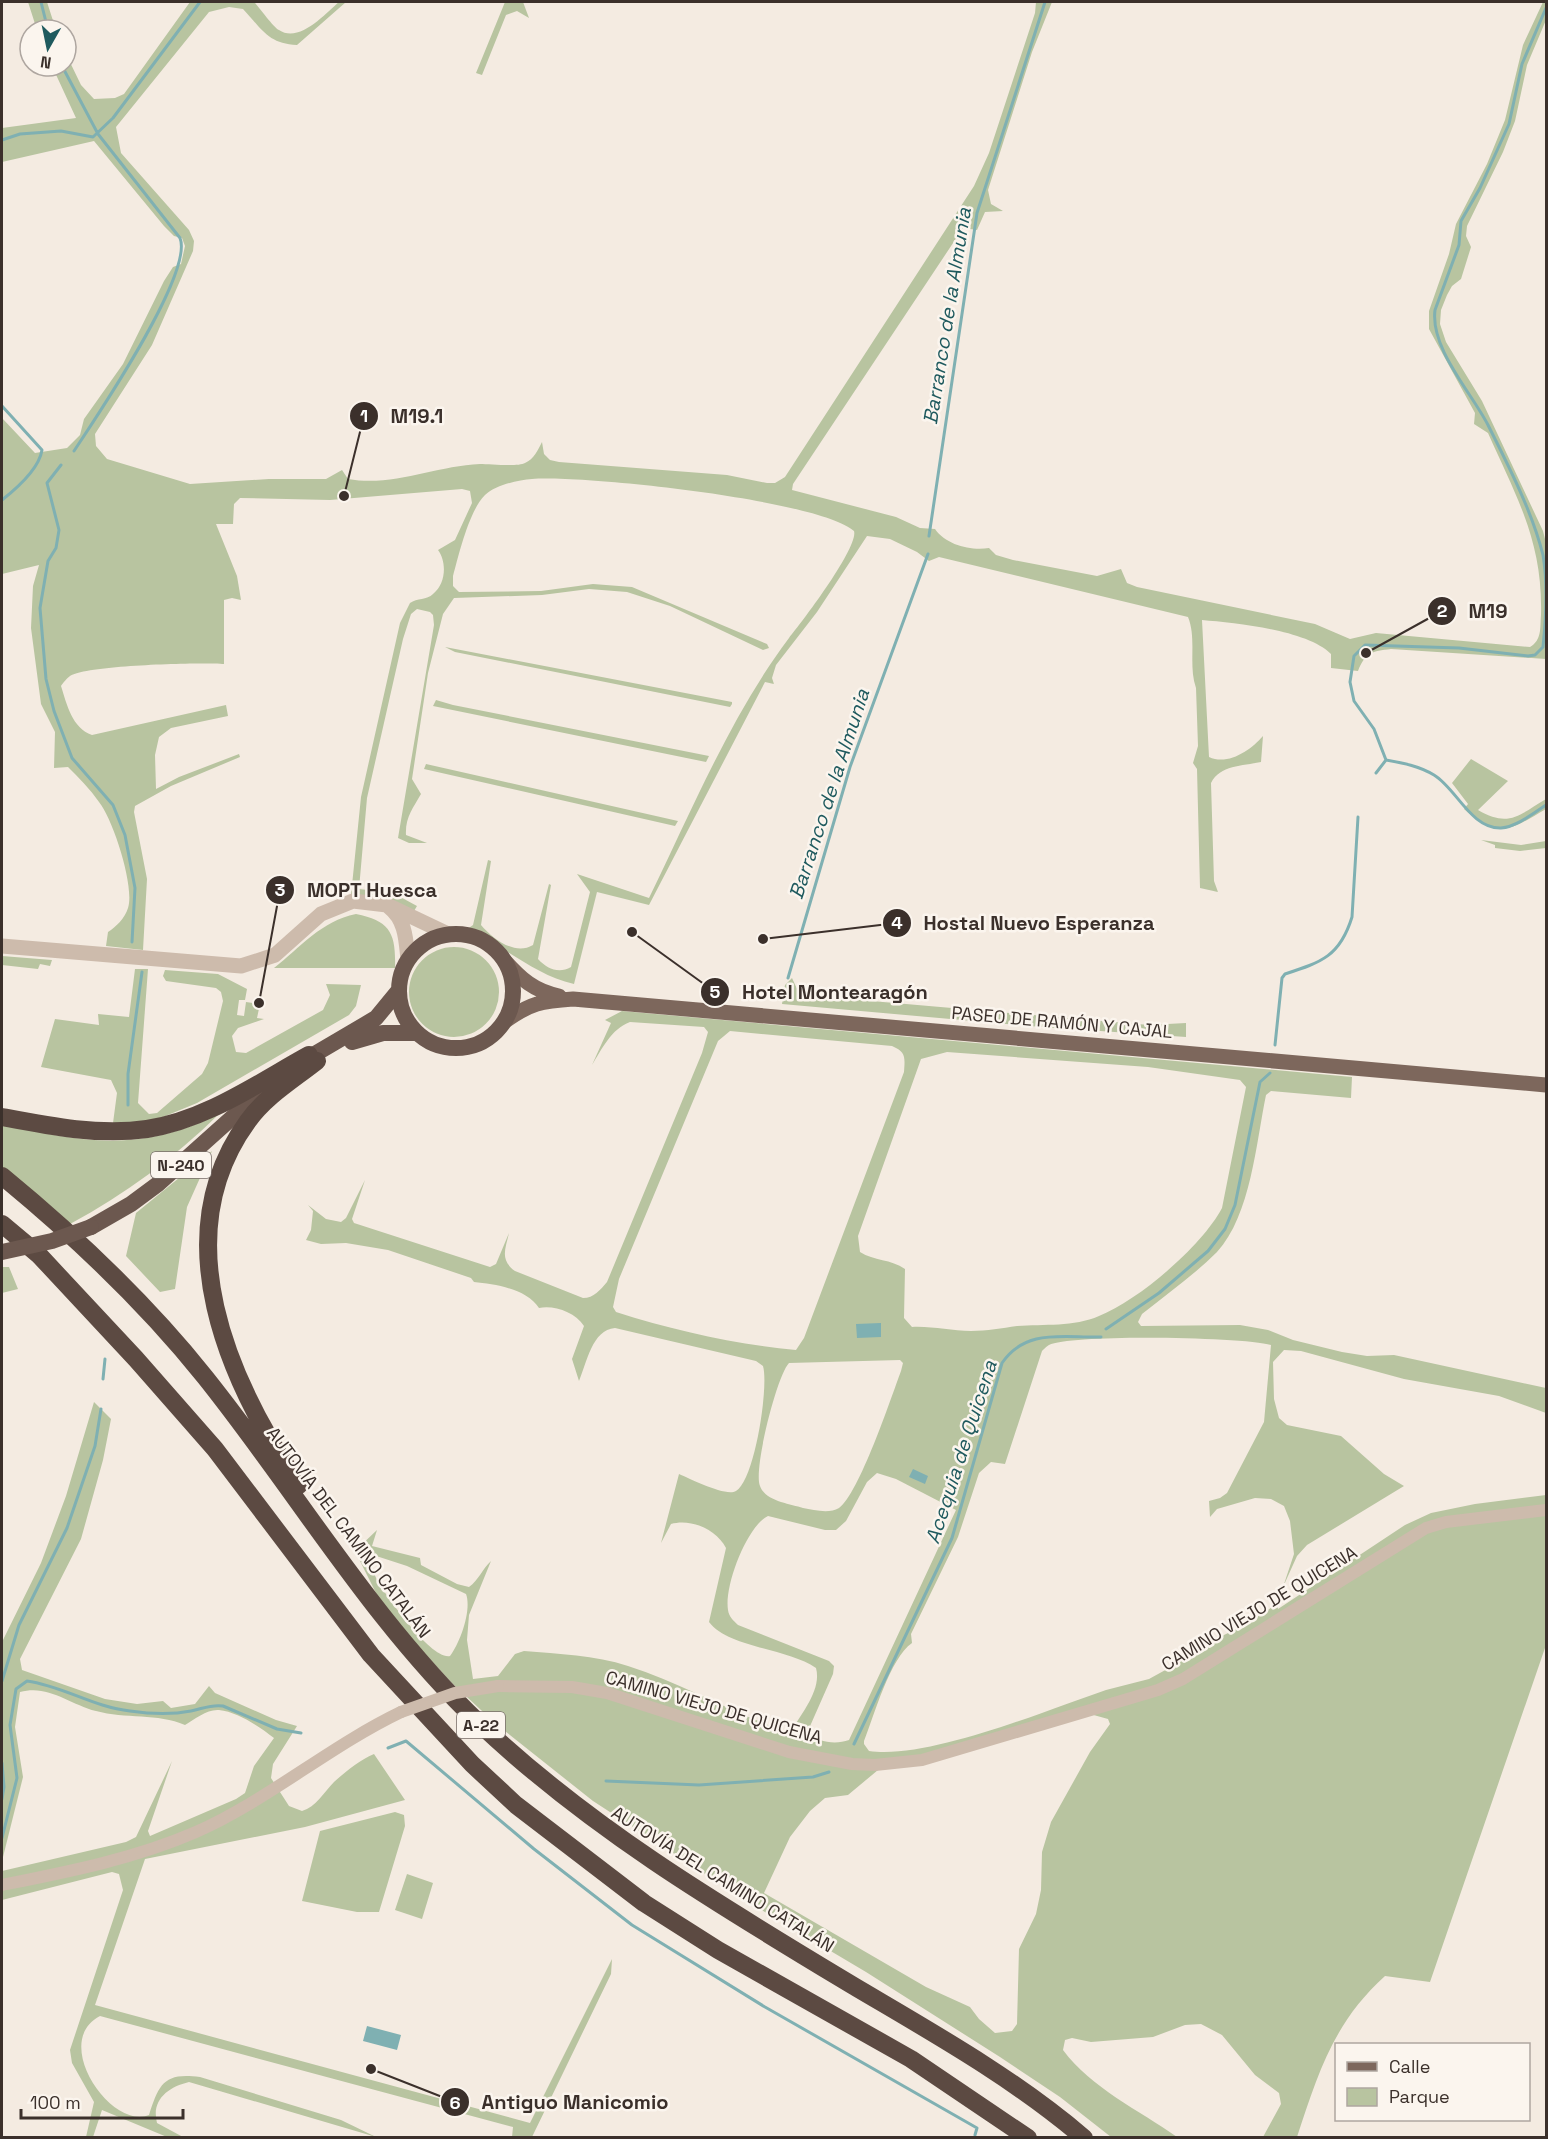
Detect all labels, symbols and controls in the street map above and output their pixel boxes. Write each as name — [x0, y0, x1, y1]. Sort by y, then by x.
north arrow — [18, 18, 78, 78]
text: N — [39, 51, 53, 74]
water label: Barranco de la Almunia — [917, 205, 977, 426]
callout: M19.1 — [349, 397, 455, 435]
text: M19.1 — [391, 403, 443, 429]
text: 1 — [360, 404, 368, 427]
callout: M19 — [1427, 592, 1520, 630]
text: M19 — [1468, 598, 1508, 624]
text: 2 — [1437, 599, 1448, 622]
water label: Barranco de la Almunia — [783, 685, 875, 902]
callout: MOPT Huesca — [265, 871, 450, 909]
text: MOPT Huesca — [307, 877, 438, 903]
text: 3 — [275, 878, 286, 901]
callout: Hostal Nuevo Esperanza — [882, 904, 1167, 942]
text: Hostal Nuevo Esperanza — [923, 910, 1155, 936]
text: 4 — [891, 911, 903, 934]
callout: Hotel Montearagón — [700, 973, 940, 1011]
text: Hotel Montearagón — [742, 979, 928, 1005]
text: 5 — [710, 980, 721, 1003]
street label: PASEO DE RAMÓN Y CAJAL — [951, 1001, 1174, 1043]
road number: N-240 — [151, 1152, 211, 1178]
water label: Acequia de Quicena — [919, 1357, 1003, 1547]
street label: AUTOVÍA DEL CAMINO CATALÁN — [262, 1422, 436, 1642]
street label: CAMINO VIEJO DE QUICENA — [1157, 1540, 1361, 1676]
street label: CAMINO VIEJO DE QUICENA — [603, 1665, 825, 1749]
road number: A-22 — [457, 1712, 505, 1738]
street label: AUTOVÍA DEL CAMINO CATALÁN — [607, 1801, 839, 1957]
legend — [1335, 2043, 1530, 2121]
text: Calle — [1389, 2055, 1430, 2078]
scale bar — [21, 2082, 183, 2120]
callout: Antiguo Manicomio — [440, 2083, 681, 2121]
text: Parque — [1389, 2085, 1450, 2108]
text: Antiguo Manicomio — [482, 2089, 669, 2115]
text: 100 m — [30, 2091, 81, 2114]
text: 6 — [449, 2091, 461, 2114]

